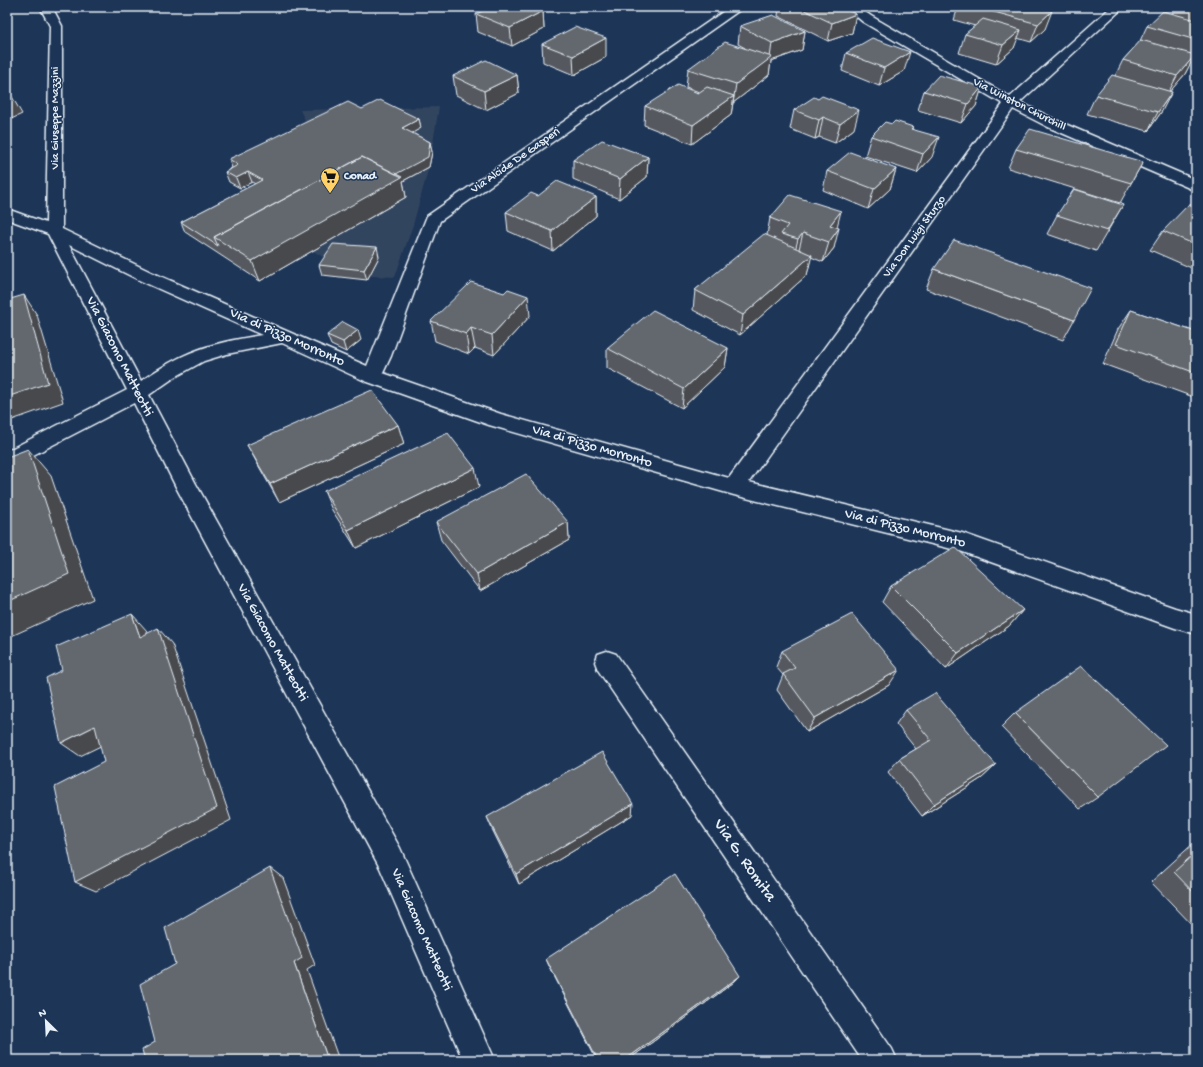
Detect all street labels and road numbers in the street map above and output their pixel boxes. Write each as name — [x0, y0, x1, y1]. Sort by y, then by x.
street label: Via Giuseppe Mazzini — [49, 66, 63, 170]
street label: Via Winston Churchill — [969, 75, 1068, 135]
street label: Via Alcide De Gasperi — [468, 125, 564, 198]
street label: Via Don Luigi Sturzo — [880, 193, 950, 282]
street label: Via Giacomo Matteotti — [81, 293, 157, 420]
street label: Via di Pizzo Morronto — [226, 305, 347, 371]
street label: Via di Pizzo Morronto — [529, 421, 654, 472]
street label: Via di Pizzo Morronto — [842, 506, 967, 552]
street label: Via Giacomo Matteotti — [232, 580, 311, 705]
street label: Via G. Romita — [708, 815, 780, 907]
street label: Via Giacomo Matteotti — [386, 865, 456, 994]

